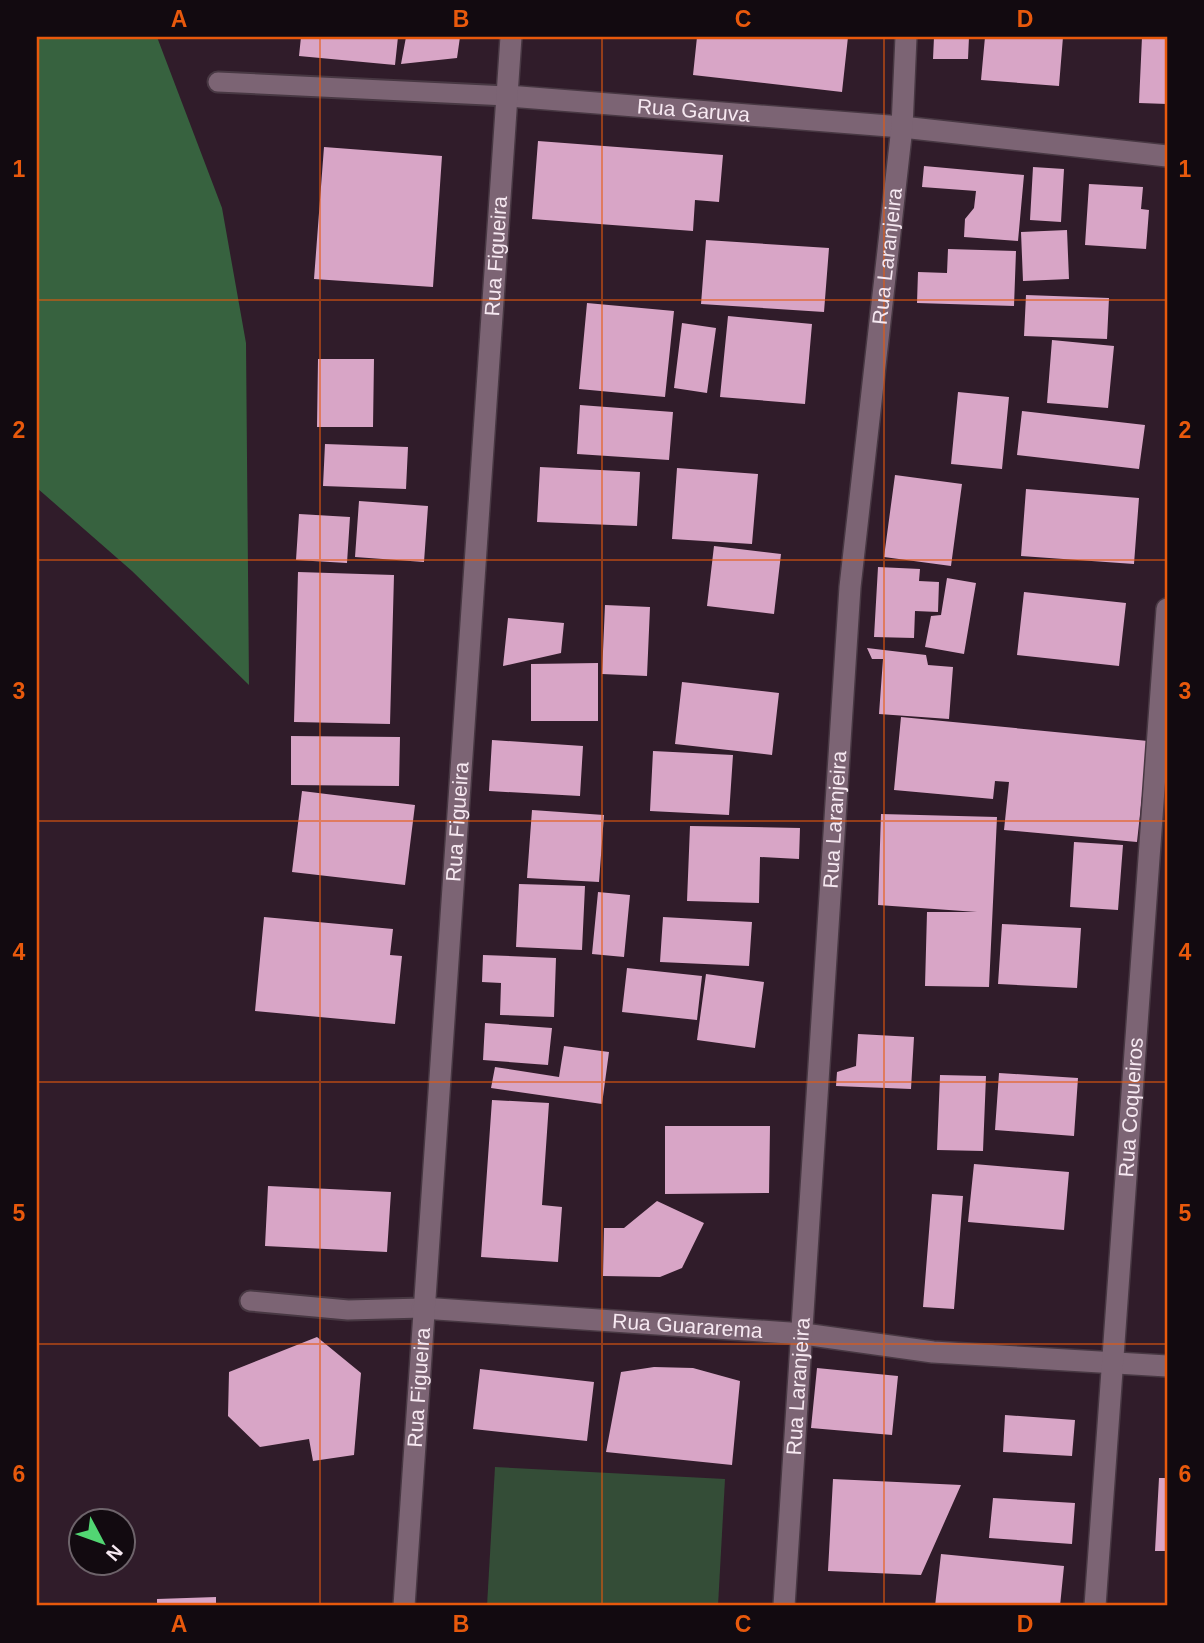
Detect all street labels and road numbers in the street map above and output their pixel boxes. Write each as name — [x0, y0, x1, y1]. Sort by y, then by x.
street label: Rua Garuva — [636, 94, 751, 126]
street label: Rua Laranjeira — [868, 186, 906, 326]
street label: Rua Figueira — [480, 195, 511, 317]
street label: Rua Laranjeira — [819, 750, 850, 889]
street label: Rua Figueira — [441, 761, 473, 883]
street label: Rua Coqueiros — [1114, 1037, 1147, 1178]
street label: Rua Guararema — [611, 1309, 764, 1342]
street label: Rua Laranjeira — [782, 1317, 814, 1456]
street label: Rua Figueira — [403, 1326, 434, 1448]

